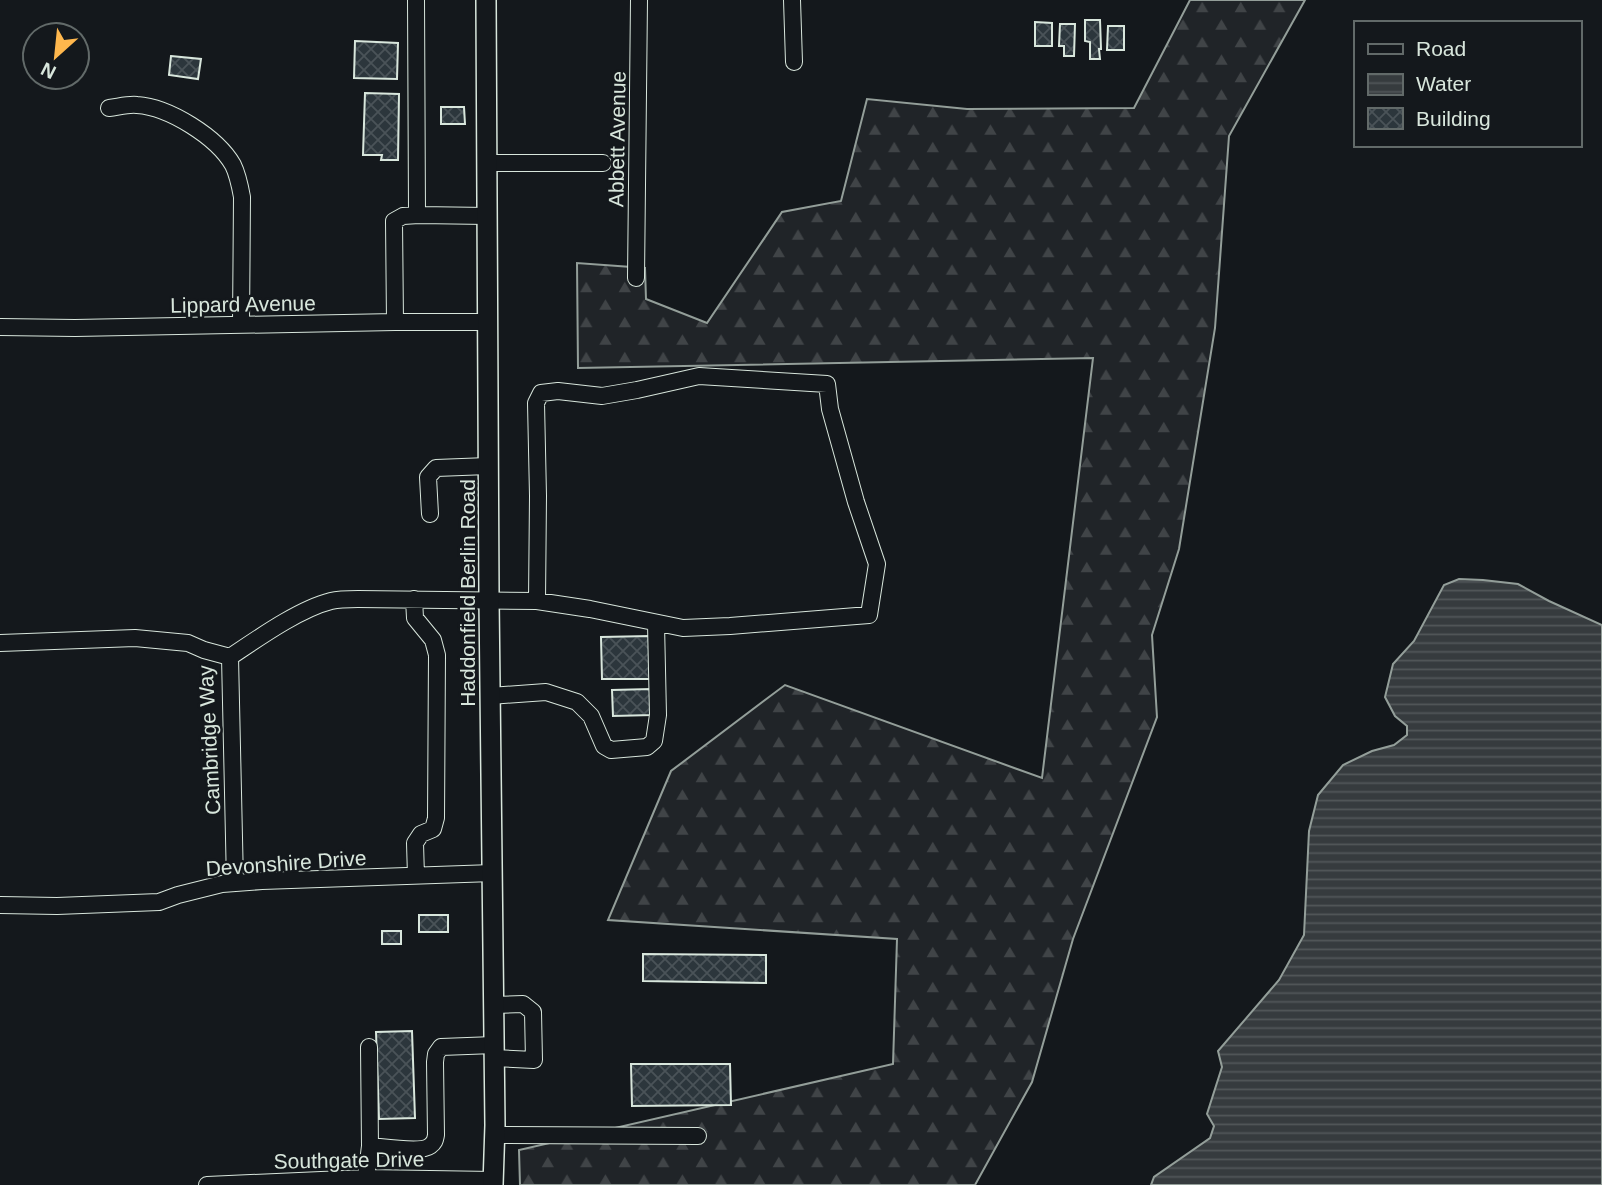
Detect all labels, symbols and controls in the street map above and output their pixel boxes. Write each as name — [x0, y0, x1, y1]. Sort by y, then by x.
north arrow — [21, 21, 91, 91]
legend — [1354, 21, 1581, 147]
text: Road — [1416, 37, 1466, 60]
text: N — [38, 58, 59, 83]
street label: Abbett Avenue — [604, 71, 630, 207]
text: Water — [1416, 72, 1471, 95]
text: Building — [1416, 107, 1491, 130]
street label: Lippard Avenue — [170, 291, 316, 317]
street label: Haddonfield Berlin Road — [456, 479, 479, 707]
street label: Cambridge Way — [194, 664, 224, 815]
street label: Devonshire Drive — [205, 846, 367, 880]
street label: Southgate Drive — [274, 1147, 424, 1173]

